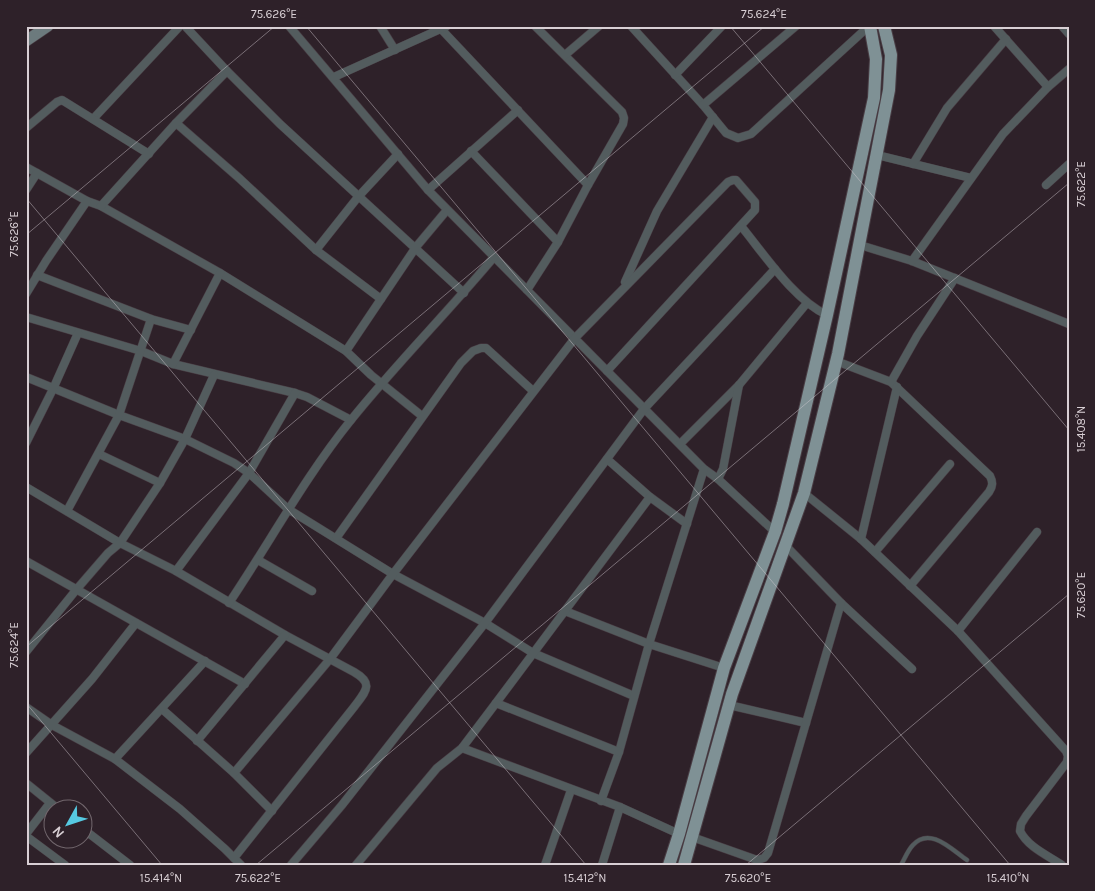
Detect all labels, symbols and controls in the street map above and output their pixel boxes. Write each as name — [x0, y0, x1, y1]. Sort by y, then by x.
text: 75.626°E — [251, 7, 297, 21]
text: 75.624°E — [741, 7, 787, 21]
text: 75.622°E — [1074, 161, 1088, 207]
text: 75.626°E — [7, 211, 21, 257]
text: 15.408°N — [1074, 406, 1088, 452]
text: 75.620°E — [1074, 572, 1088, 618]
text: 75.624°E — [7, 622, 21, 668]
north arrow — [42, 798, 92, 848]
text: N — [49, 823, 68, 841]
text: 15.414°N — [140, 871, 182, 885]
text: 75.622°E — [235, 871, 281, 885]
text: 15.412°N — [564, 871, 606, 885]
text: 75.620°E — [725, 871, 771, 885]
text: 15.410°N — [987, 871, 1029, 885]

